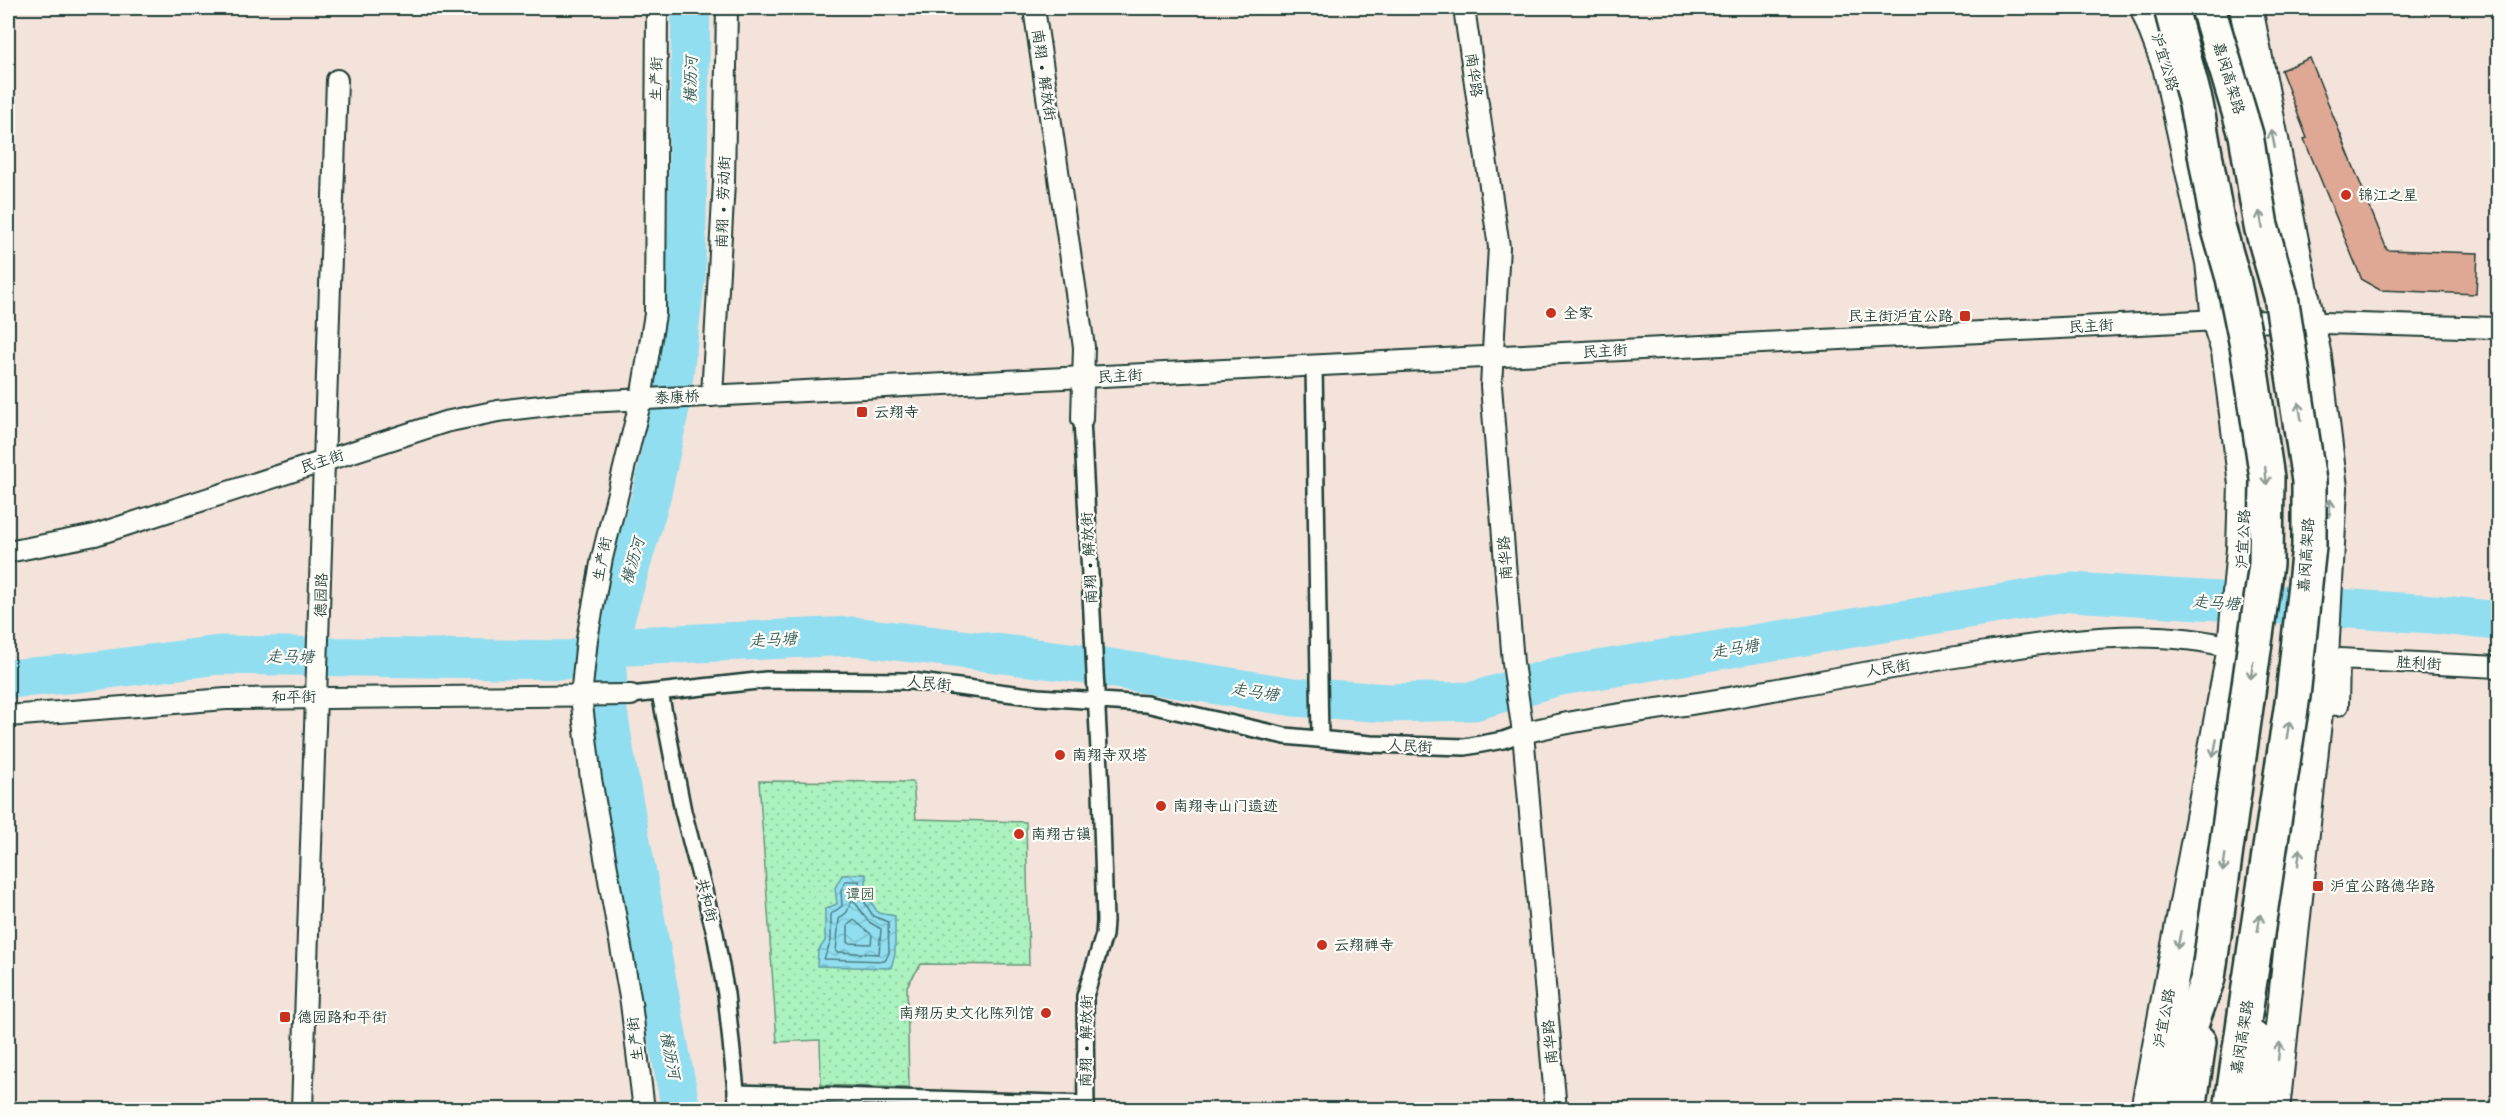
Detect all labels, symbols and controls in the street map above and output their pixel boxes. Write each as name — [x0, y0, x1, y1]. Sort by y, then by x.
street label: 南翔 • 解放街 — [1028, 28, 1060, 122]
street label: 沪宜公路 — [2147, 30, 2183, 94]
street label: 嘉闵高架路 — [2208, 39, 2250, 117]
street label: 南华路 — [1461, 51, 1487, 99]
water label: 横沥河 — [680, 53, 701, 104]
street label: 生产街 — [646, 56, 666, 102]
one-way arrow — [2267, 130, 2279, 149]
street label: 南翔 • 劳动街 — [711, 155, 735, 249]
place label: 锦江之星 — [2358, 185, 2418, 205]
marker: 锦江之星 — [2339, 188, 2353, 202]
one-way arrow — [2255, 211, 2266, 230]
place label: 全家 — [1563, 303, 1593, 323]
marker: 全家 — [1544, 306, 1558, 320]
place label: 民主街沪宜公路 — [1848, 306, 1953, 326]
marker: 民主街沪宜公路 — [1958, 309, 1972, 323]
street label: 民主街 — [2068, 315, 2114, 337]
street label: 民主街 — [1582, 340, 1628, 362]
street label: 民主街 — [1097, 365, 1143, 387]
street label: 泰康桥 — [654, 386, 700, 408]
one-way arrow — [2294, 401, 2305, 421]
place label: 云翔寺 — [874, 402, 919, 422]
marker: 云翔寺 — [855, 405, 869, 419]
street label: 民主街 — [298, 445, 346, 477]
one-way arrow — [2260, 465, 2271, 485]
one-way arrow — [2324, 498, 2335, 518]
street label: 沪宜公路 — [2231, 509, 2255, 569]
street label: 南翔 • 解放街 — [1077, 511, 1101, 605]
street label: 嘉闵高架路 — [2293, 517, 2319, 593]
water label: 横沥河 — [616, 532, 650, 587]
street label: 生产街 — [588, 535, 616, 583]
street label: 南华路 — [1493, 535, 1517, 581]
street label: 德园路 — [310, 572, 332, 618]
water label: 走马塘 — [2191, 590, 2243, 615]
water label: 走马塘 — [749, 628, 800, 651]
water label: 走马塘 — [1710, 634, 1762, 663]
water label: 走马塘 — [266, 646, 316, 667]
street label: 胜利街 — [2396, 652, 2442, 674]
street label: 人民街 — [1864, 655, 1912, 681]
one-way arrow — [2246, 659, 2257, 679]
street label: 人民街 — [906, 671, 952, 695]
water label: 走马塘 — [1230, 677, 1282, 706]
street label: 和平街 — [271, 687, 317, 707]
one-way arrow — [2283, 720, 2294, 740]
street label: 人民街 — [1387, 735, 1433, 757]
one-way arrow — [2209, 738, 2220, 757]
place label: 南翔寺双塔 — [1072, 745, 1147, 765]
marker: 南翔寺双塔 — [1053, 748, 1067, 762]
place label: 南翔寺山门遗迹 — [1173, 796, 1278, 816]
marker: 南翔寺山门遗迹 — [1154, 799, 1168, 813]
place label: 南翔古镇 — [1031, 824, 1091, 844]
marker: 南翔古镇 — [1012, 827, 1026, 841]
one-way arrow — [2294, 848, 2305, 868]
one-way arrow — [2219, 853, 2230, 872]
street label: 共和街 — [692, 876, 722, 924]
place label: 沪宜公路德华路 — [2330, 876, 2435, 896]
marker: 沪宜公路德华路 — [2311, 879, 2325, 893]
park label: 谭园 — [845, 884, 875, 904]
one-way arrow — [2253, 913, 2264, 933]
one-way arrow — [2173, 929, 2184, 949]
place label: 云翔禅寺 — [1334, 935, 1394, 955]
marker: 云翔禅寺 — [1315, 938, 1329, 952]
street label: 沪宜公路 — [2148, 987, 2180, 1049]
street label: 南翔 • 解放街 — [1075, 994, 1097, 1088]
street label: 嘉闵高架路 — [2226, 998, 2258, 1076]
place label: 南翔历史文化陈列馆 — [899, 1003, 1034, 1023]
marker: 南翔历史文化陈列馆 — [1039, 1006, 1053, 1020]
place label: 德园路和平街 — [297, 1007, 387, 1027]
marker: 德园路和平街 — [278, 1010, 292, 1024]
street label: 生产街 — [622, 1015, 648, 1063]
street label: 南华路 — [1538, 1019, 1562, 1065]
water label: 横沥河 — [656, 1030, 686, 1084]
one-way arrow — [2273, 1042, 2284, 1062]

